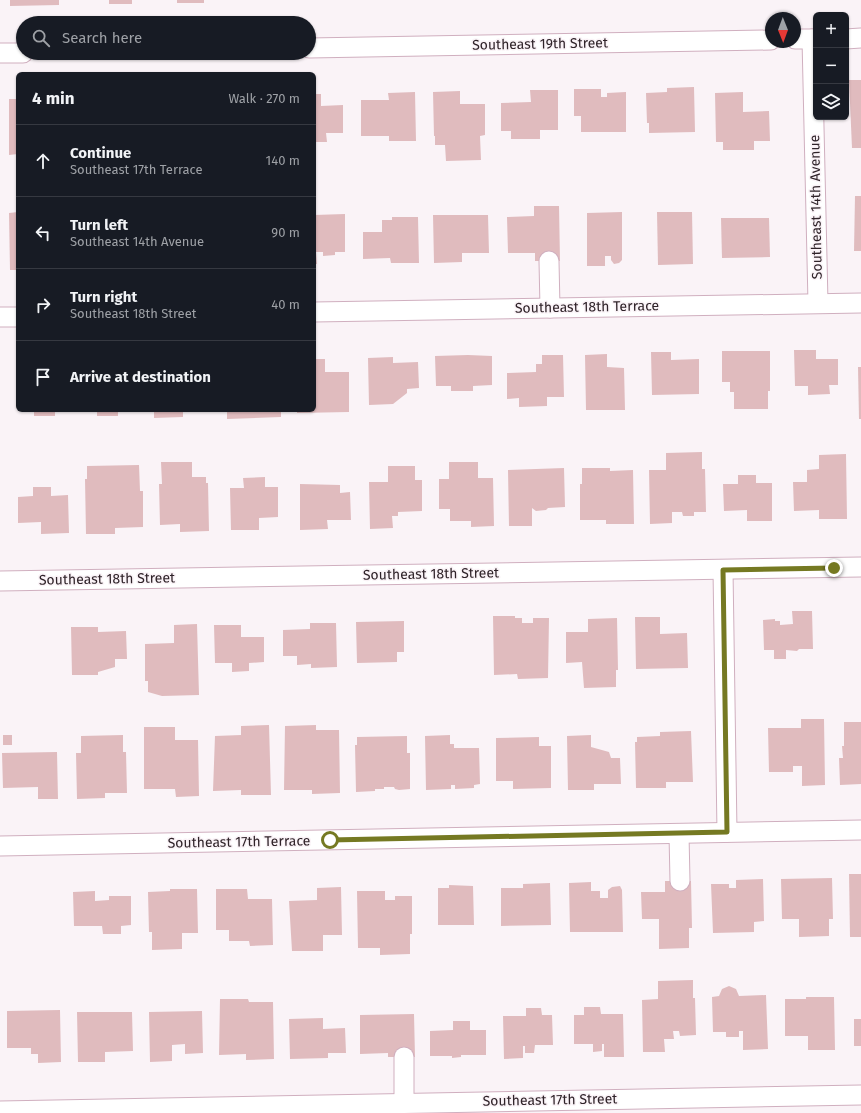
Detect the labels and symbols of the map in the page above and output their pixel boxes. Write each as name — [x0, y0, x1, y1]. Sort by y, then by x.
north arrow — [765, 12, 801, 48]
street label: Southeast 19th Street — [472, 34, 609, 54]
street label: Southeast 14th Avenue — [806, 135, 826, 279]
street label: Southeast 18th Terrace — [515, 297, 659, 317]
route end — [825, 559, 843, 577]
street label: Southeast 18th Street — [363, 564, 500, 584]
street label: Southeast 18th Street — [39, 569, 176, 589]
route start — [321, 831, 339, 849]
street label: Southeast 17th Terrace — [167, 832, 311, 852]
street label: Southeast 17th Street — [483, 1090, 618, 1110]

